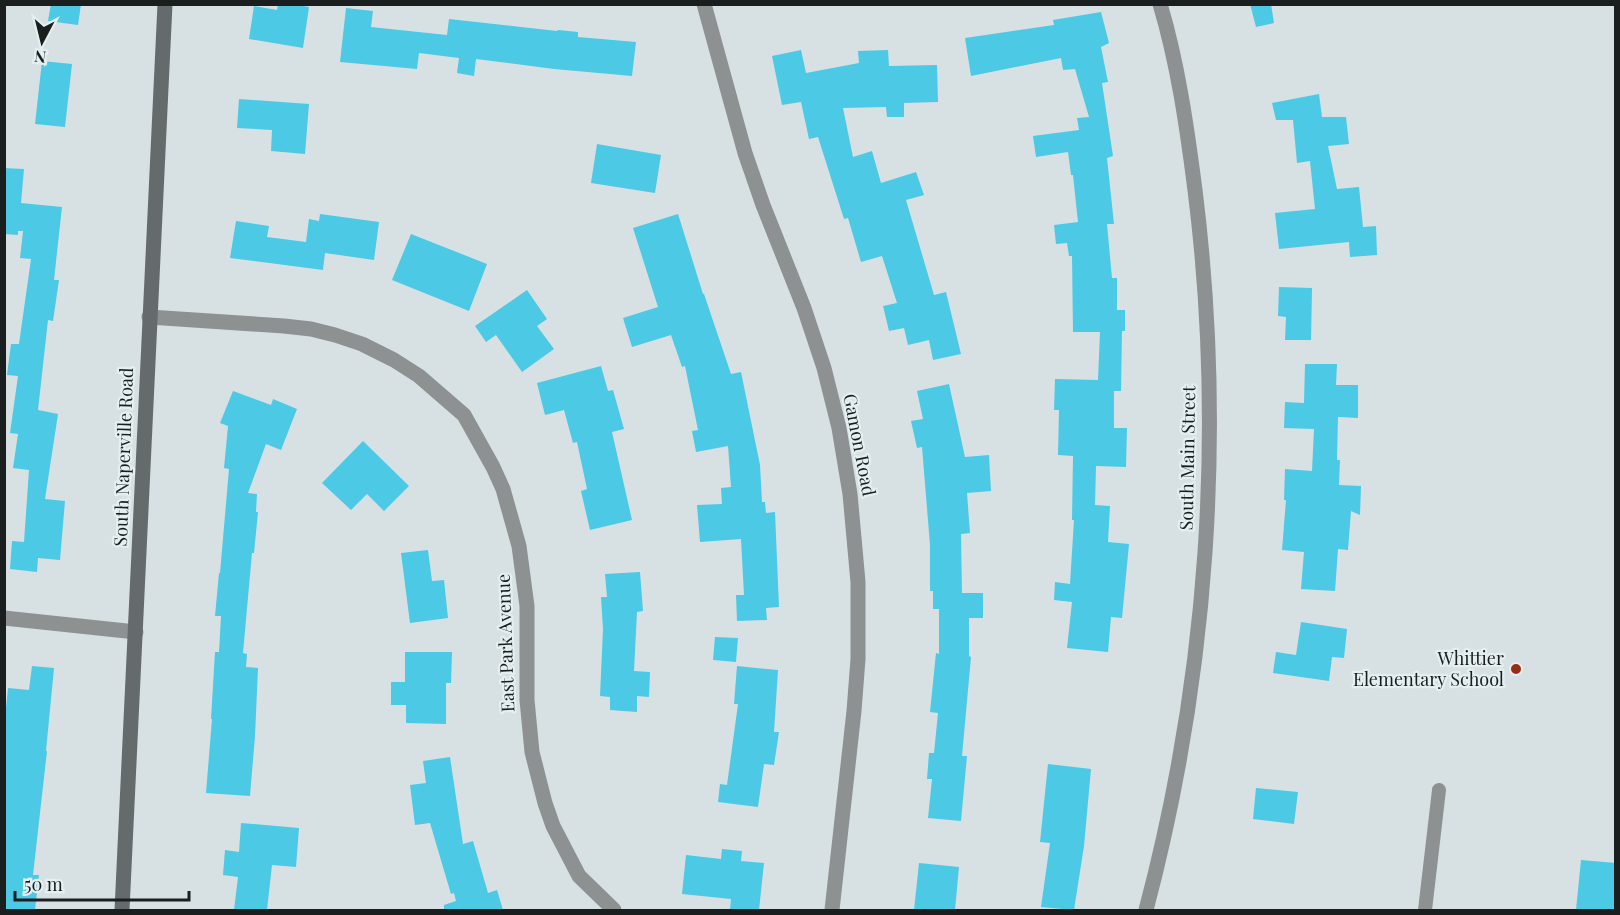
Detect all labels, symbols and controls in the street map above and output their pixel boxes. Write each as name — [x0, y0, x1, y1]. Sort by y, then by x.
north arrow — [12, 12, 72, 72]
text: N — [33, 46, 47, 69]
street label: South Naperville Road — [108, 367, 138, 547]
street label: South Main Street — [1174, 385, 1200, 531]
street label: Gamon Road — [838, 392, 882, 498]
street label: East Park Avenue — [491, 573, 519, 713]
place label: Whittier Elementary School — [1353, 646, 1504, 691]
marker: Whittier Elementary School — [1509, 662, 1523, 676]
scale bar — [15, 864, 189, 902]
text: 50 m — [24, 872, 63, 896]

